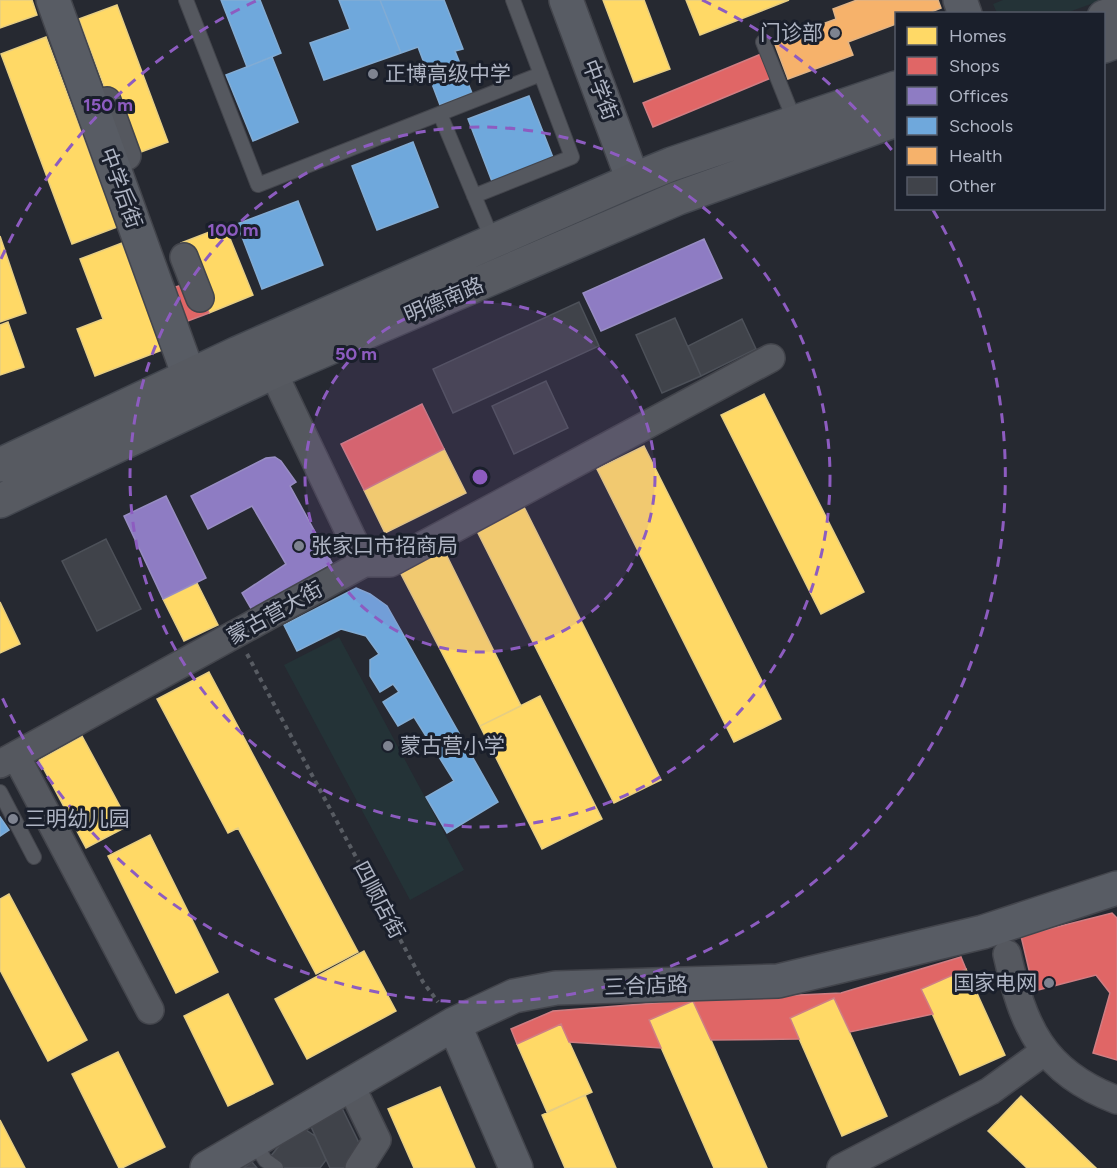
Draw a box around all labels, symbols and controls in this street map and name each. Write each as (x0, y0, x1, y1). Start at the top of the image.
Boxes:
legend (895, 12, 1105, 210)
place label: 门诊部 (760, 20, 823, 45)
text: Homes (949, 25, 1007, 47)
marker: 门诊部 (828, 26, 842, 40)
text: Shops (949, 55, 1000, 77)
street label: 中学街 (578, 56, 623, 124)
place label: 正博高级中学 (385, 61, 511, 86)
marker: 正博高级中学 (366, 67, 380, 81)
text: Offices (949, 85, 1008, 107)
text: 150 m (83, 94, 133, 116)
text: Schools (949, 115, 1013, 137)
street label: 中学后街 (95, 144, 148, 232)
text: Health (949, 145, 1002, 167)
text: Other (949, 175, 996, 197)
text: 100 m (208, 219, 258, 241)
street label: 明德南路 (400, 272, 487, 327)
text: 50 m (335, 343, 377, 365)
centre of rings (470, 467, 490, 487)
place label: 张家口市招商局 (311, 533, 458, 558)
marker: 张家口市招商局 (292, 539, 306, 553)
street label: 蒙古营大街 (223, 576, 327, 649)
place label: 蒙古营小学 (400, 733, 505, 758)
marker: 蒙古营小学 (381, 739, 395, 753)
place label: 三明幼儿园 (25, 806, 130, 831)
marker: 三明幼儿园 (6, 812, 20, 826)
street label: 四顺店街 (349, 857, 410, 943)
place label: 国家电网 (953, 970, 1037, 995)
street label: 三合店路 (604, 972, 688, 999)
marker: 国家电网 (1042, 976, 1056, 990)

